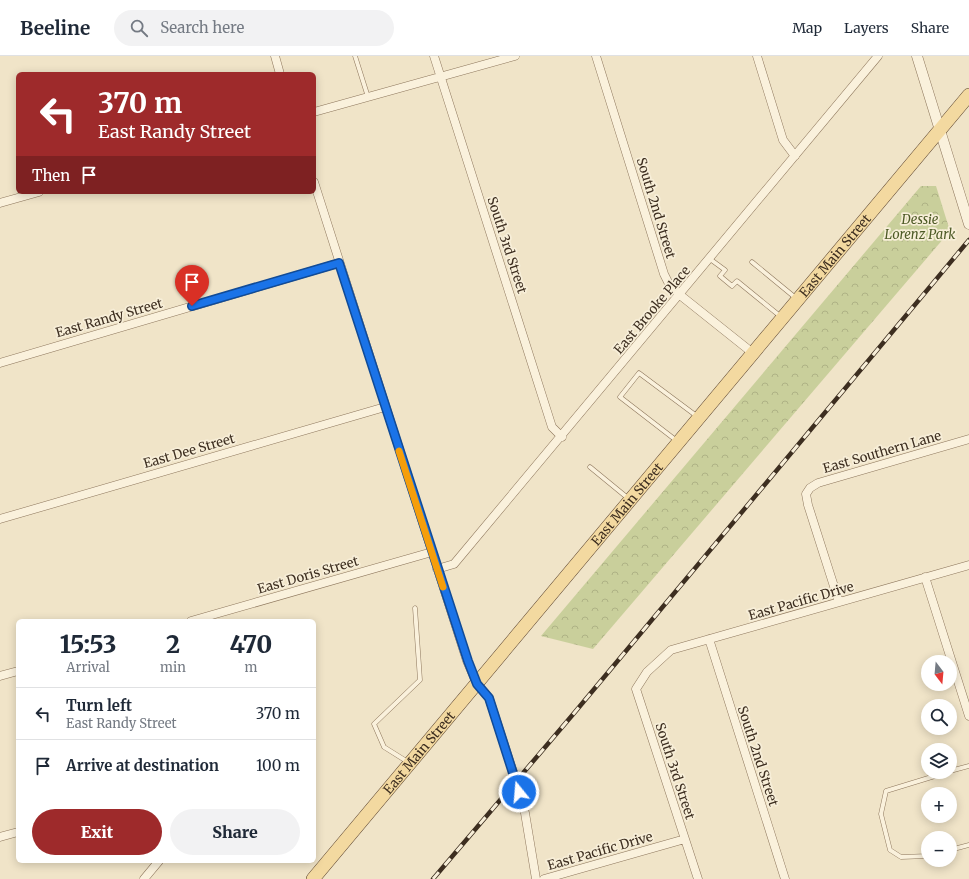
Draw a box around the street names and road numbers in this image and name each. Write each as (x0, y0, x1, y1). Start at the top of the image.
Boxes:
street label: South 2nd Street (633, 156, 679, 260)
street label: South 3rd Street (483, 194, 531, 296)
street label: East Main Street (795, 210, 874, 301)
street label: East Brooke Place (610, 262, 694, 358)
street label: East Randy Street (54, 295, 164, 341)
street label: East Southern Lane (821, 427, 943, 477)
street label: East Dee Street (141, 430, 237, 472)
street label: East Main Street (587, 459, 666, 549)
street label: East Doris Street (255, 552, 361, 598)
street label: East Pacific Drive (746, 578, 856, 624)
street label: South 2nd Street (734, 704, 782, 808)
street label: East Main Street (379, 707, 459, 798)
street label: South 3rd Street (651, 720, 699, 822)
street label: East Pacific Drive (545, 828, 655, 874)

